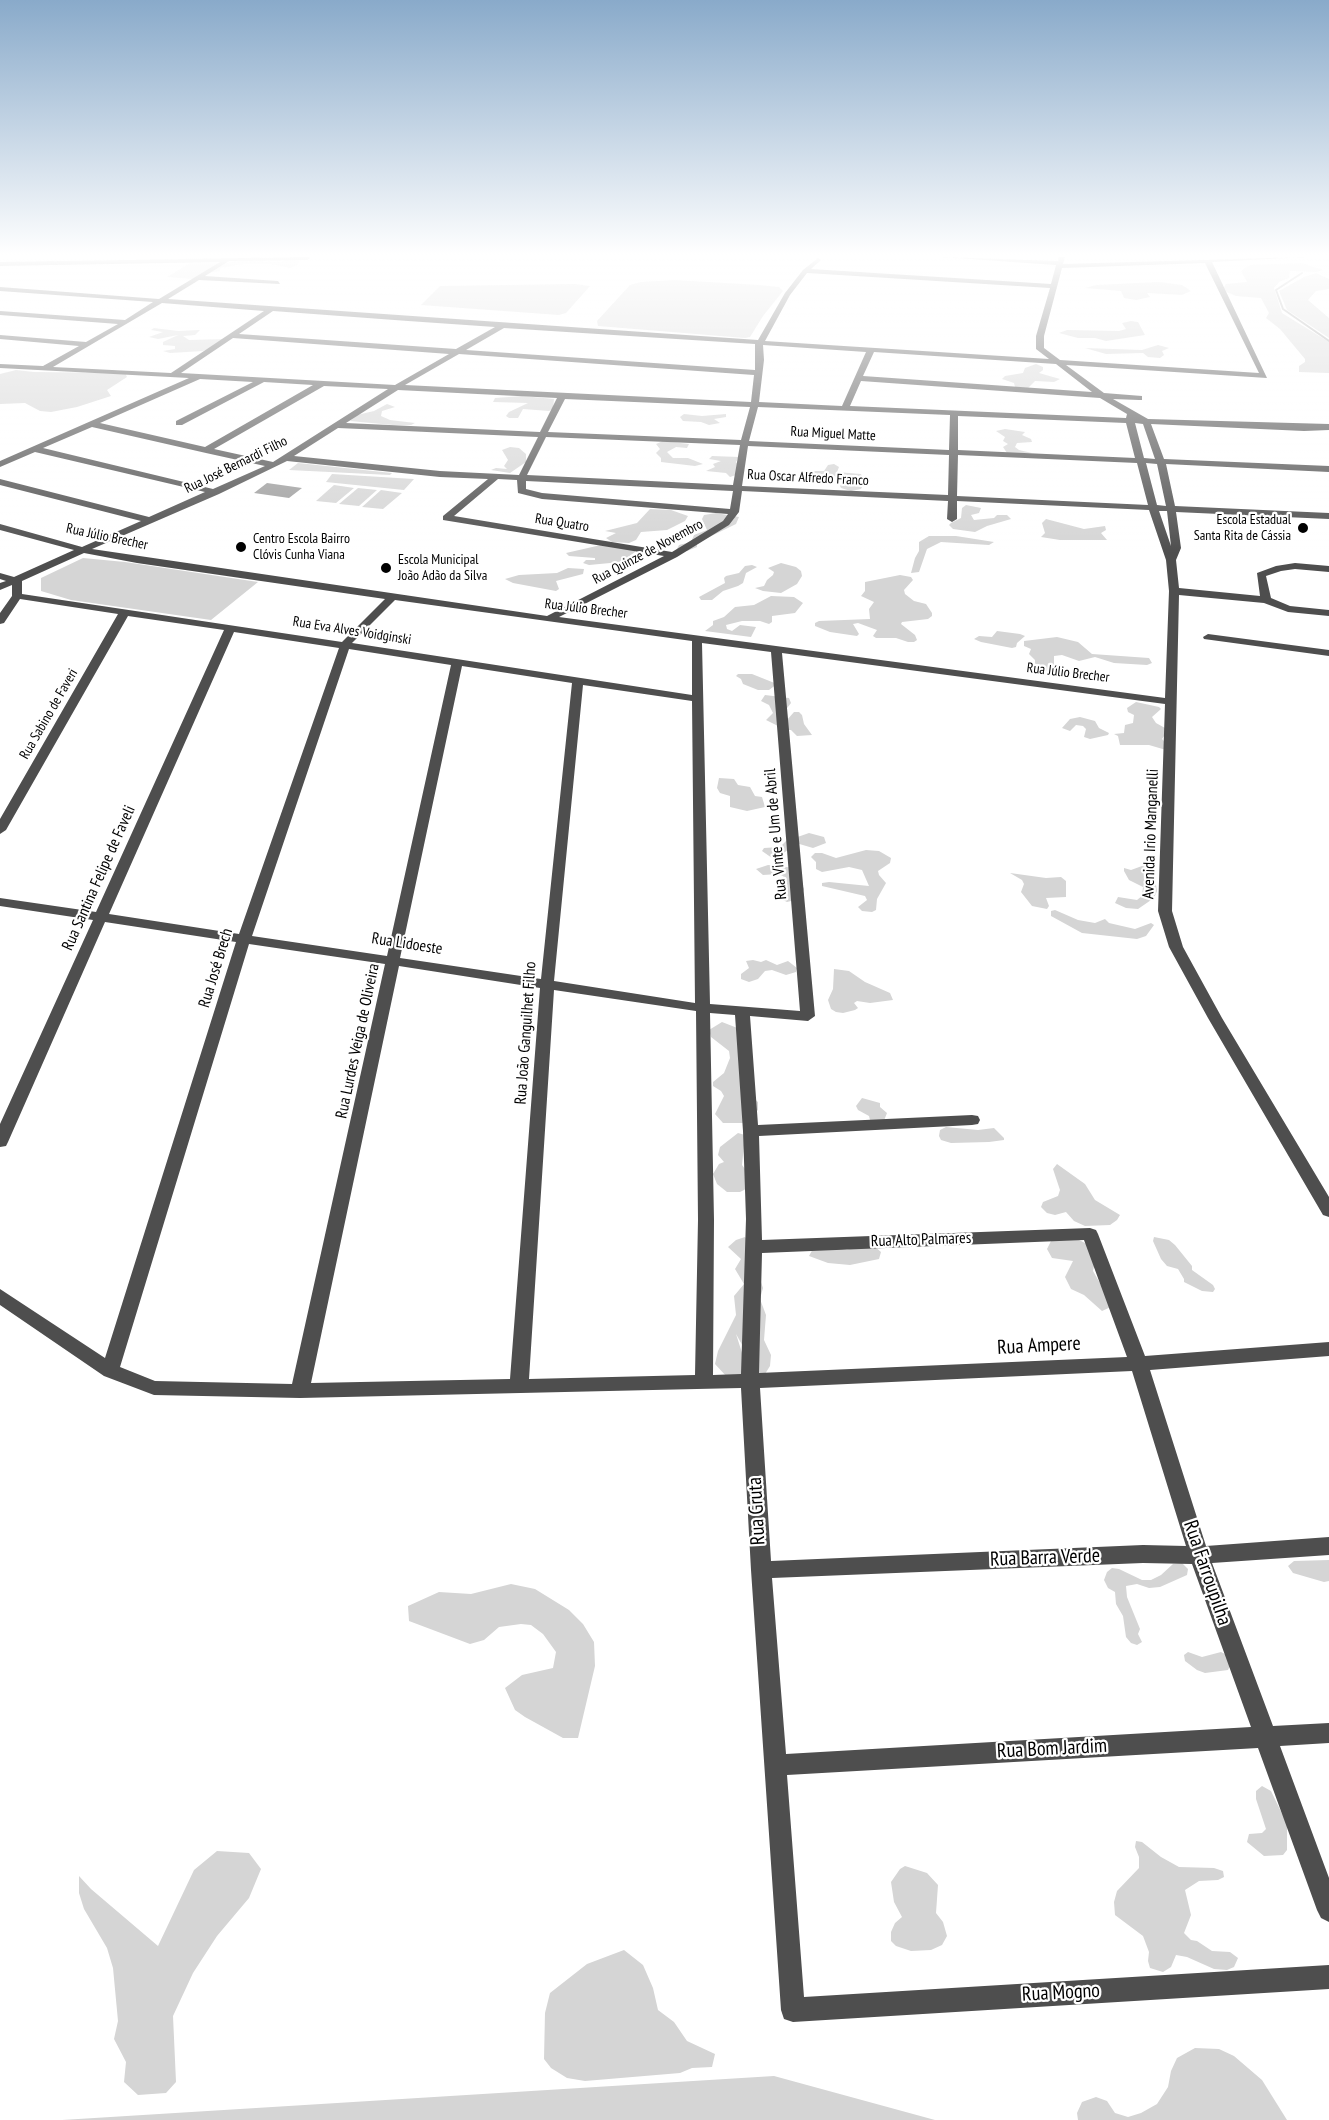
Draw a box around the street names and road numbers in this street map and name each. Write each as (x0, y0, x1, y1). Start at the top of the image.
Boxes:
street label: Rua Miguel Matte (790, 423, 876, 445)
street label: Rua José Bernardi Filho (182, 433, 290, 497)
street label: Rua Oscar Alfredo Franco (747, 466, 869, 490)
street label: Rua Quatro (534, 510, 590, 536)
street label: Rua Quinze de Novembro (590, 516, 706, 588)
street label: Rua Júlio Brecher (65, 520, 149, 554)
street label: Rua Júlio Brecher (544, 596, 628, 622)
street label: Rua Eva Alves Voidginski (292, 613, 412, 649)
street label: Rua Júlio Brecher (1026, 660, 1110, 686)
street label: Rua Sabino de Faveri (16, 666, 82, 762)
street label: Rua Vinte e Um de Abril (761, 768, 791, 900)
street label: Avenida Irio Manganelli (1139, 768, 1163, 900)
street label: Rua Santina Felipe de Faveli (58, 803, 140, 953)
street label: Rua José Brech (195, 926, 237, 1010)
street label: Rua Lidoeste (370, 929, 444, 959)
street label: Rua João Ganguilhet Filho (511, 961, 541, 1105)
street label: Rua Lurdes Veiga de Oliveira (332, 962, 384, 1120)
street label: Rua Alto Palmares (870, 1229, 972, 1251)
street label: Rua Ampere (997, 1332, 1081, 1360)
street label: Rua Gruta (743, 1476, 771, 1546)
street label: Rua Farroupilha (1178, 1517, 1236, 1629)
street label: Rua Barra Verde (990, 1544, 1100, 1572)
street label: Rua Bom Jardim (996, 1734, 1108, 1764)
street label: Rua Mogno (1021, 1979, 1101, 2007)

